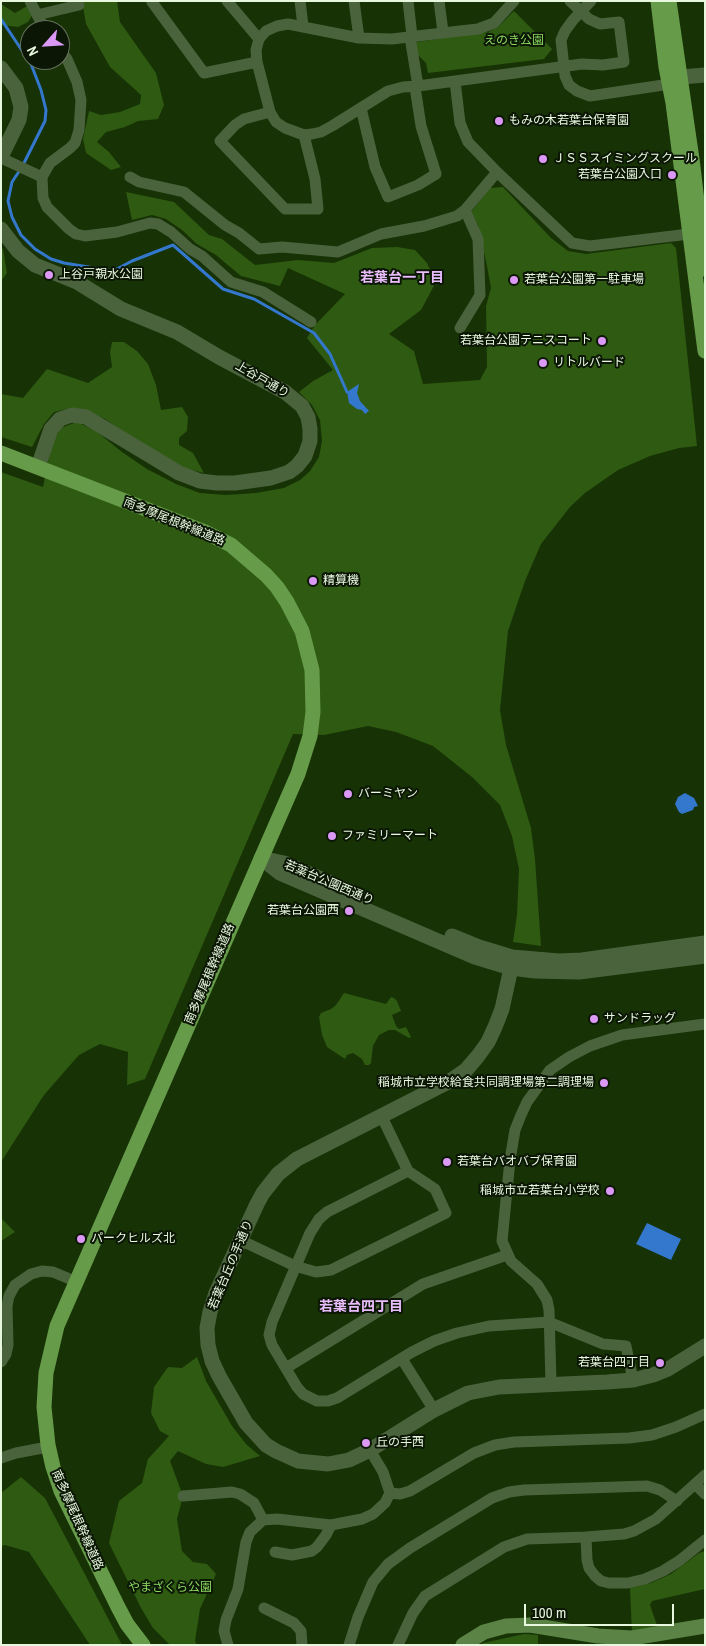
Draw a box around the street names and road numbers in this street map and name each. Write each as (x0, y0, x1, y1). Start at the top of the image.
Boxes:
street label: 上谷戸通り (232, 359, 292, 401)
street label: 南多摩尾根幹線道路 (121, 495, 227, 549)
street label: 若葉台公園西通り (282, 858, 376, 908)
street label: 南多摩尾根幹線道路 (182, 921, 238, 1027)
street label: 若葉台丘の手通り (206, 1218, 256, 1312)
street label: 南多摩尾根幹線道路 (48, 1468, 106, 1572)

